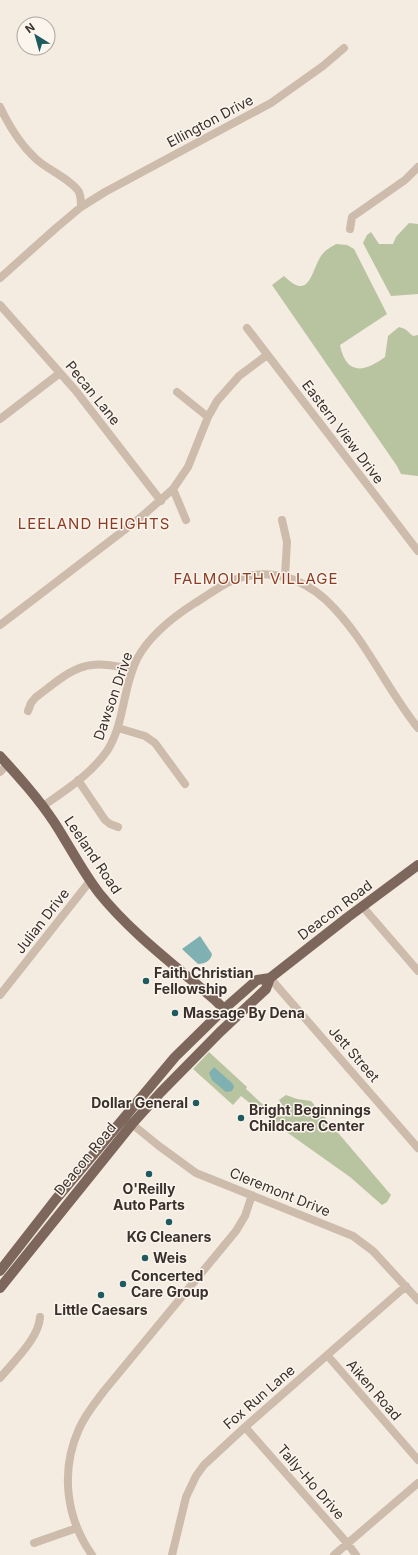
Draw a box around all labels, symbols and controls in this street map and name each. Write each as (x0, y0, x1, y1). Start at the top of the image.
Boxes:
north arrow (16, 16, 56, 56)
text: N (22, 20, 38, 36)
street label: Ellington Drive (164, 91, 256, 150)
street label: Pecan Lane (62, 357, 124, 428)
street label: Eastern View Drive (299, 377, 388, 487)
district label: LEELAND HEIGHTS (18, 514, 170, 533)
district label: FALMOUTH VILLAGE (174, 569, 338, 588)
street label: Dawson Drive (89, 650, 136, 742)
street label: Leeland Road (61, 813, 126, 897)
street label: Deacon Road (294, 876, 375, 943)
street label: Julian Drive (11, 885, 72, 957)
place label: Faith Christian Fellowship (154, 964, 253, 997)
marker: Faith Christian Fellowship (141, 976, 151, 986)
place label: Massage By Dena (183, 1004, 305, 1021)
marker: Massage By Dena (170, 1008, 180, 1018)
street label: Jett Street (326, 1022, 384, 1085)
place label: Dollar General (91, 1094, 188, 1111)
marker: Dollar General (191, 1098, 201, 1108)
place label: Bright Beginnings Childcare Center (249, 1101, 371, 1134)
marker: Bright Beginnings Childcare Center (236, 1113, 246, 1123)
street label: Deacon Road (50, 1119, 119, 1198)
street label: Cleremont Drive (227, 1164, 333, 1219)
marker: O'Reilly Auto Parts (144, 1169, 154, 1179)
place label: O'Reilly Auto Parts (113, 1180, 185, 1213)
marker: KG Cleaners (164, 1217, 174, 1227)
place label: KG Cleaners (127, 1228, 211, 1245)
place label: Weis (153, 1249, 187, 1266)
marker: Weis (140, 1253, 150, 1263)
place label: Concerted Care Group (131, 1267, 209, 1300)
marker: Concerted Care Group (118, 1279, 128, 1289)
marker: Little Caesars (96, 1290, 106, 1300)
place label: Little Caesars (54, 1301, 148, 1318)
street label: Aiken Road (343, 1356, 405, 1423)
street label: Fox Run Lane (219, 1361, 298, 1432)
street label: Tally-Ho Drive (274, 1441, 349, 1523)

